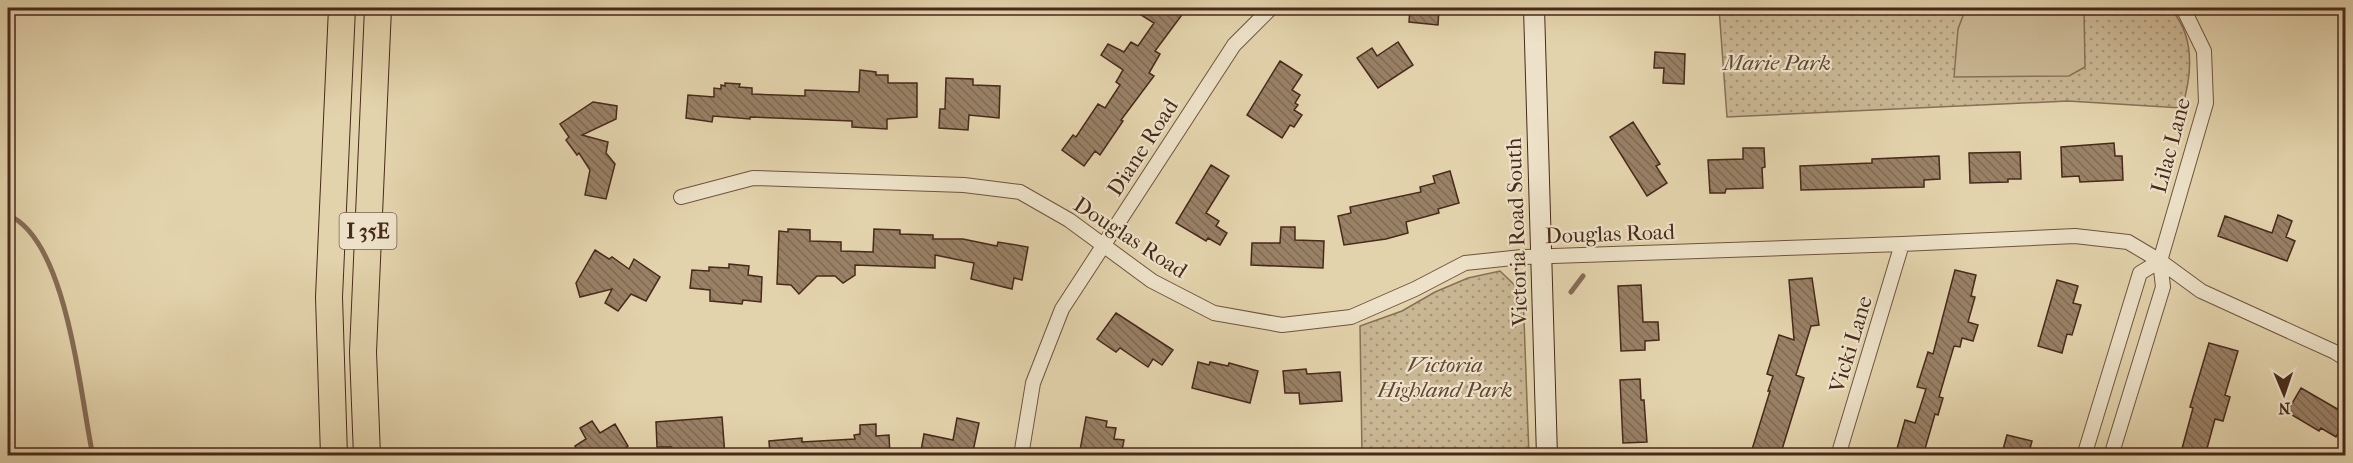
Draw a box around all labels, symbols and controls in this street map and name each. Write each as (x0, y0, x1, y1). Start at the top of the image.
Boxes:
park label: Marie Park (1721, 50, 1831, 76)
street label: Diane Road (1102, 93, 1184, 201)
street label: Lilac Lane (2146, 95, 2196, 196)
street label: Victoria Road South (1501, 137, 1533, 328)
street label: Douglas Road (1069, 192, 1193, 285)
road number: I 35E (340, 213, 397, 249)
street label: Douglas Road (1545, 219, 1676, 249)
street label: Vicki Lane (1824, 293, 1878, 397)
park label: Victoria Highland Park (1376, 352, 1513, 403)
north arrow (2254, 364, 2314, 424)
text: N (2277, 399, 2291, 418)

